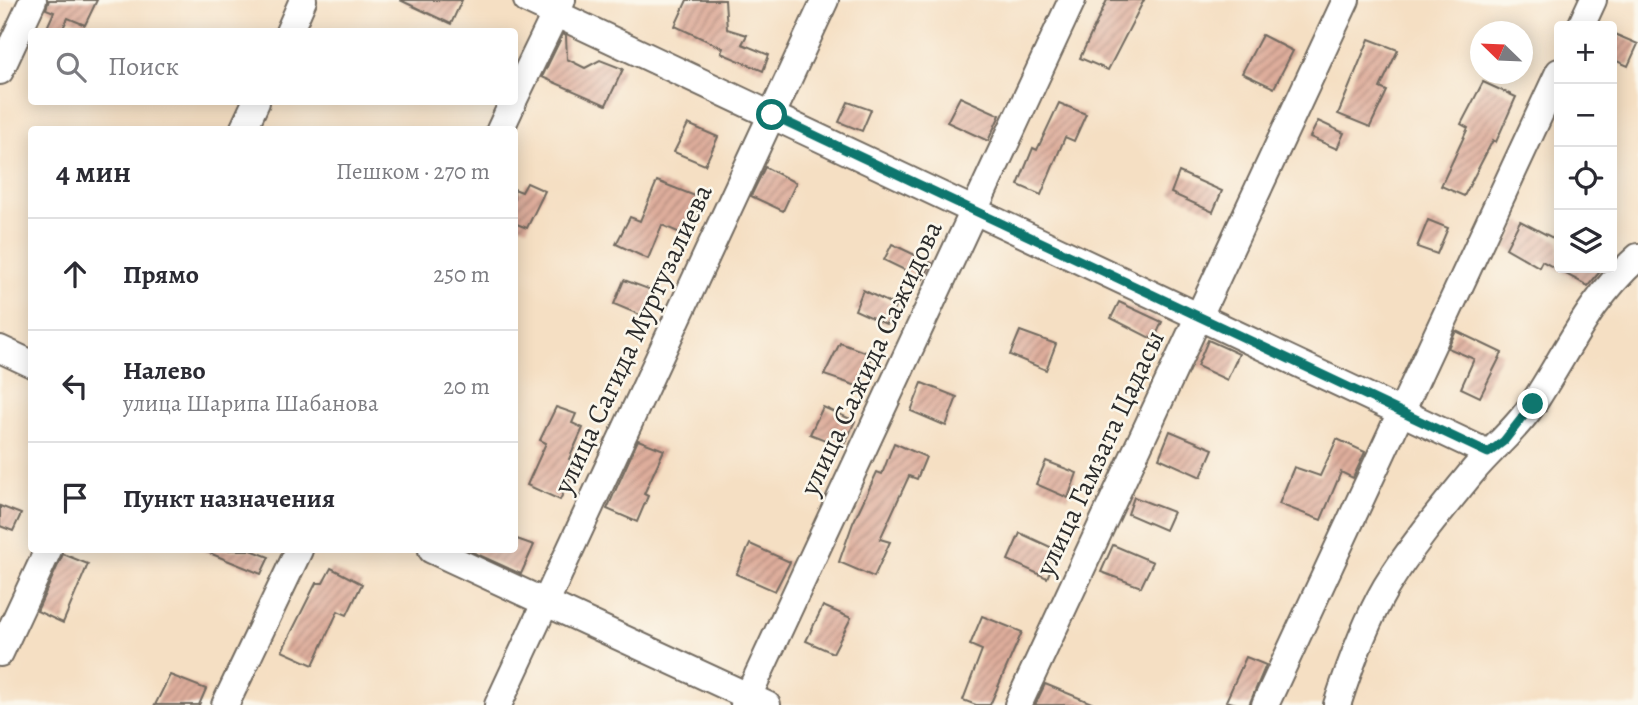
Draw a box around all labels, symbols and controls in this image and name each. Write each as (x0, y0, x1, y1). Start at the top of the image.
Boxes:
north arrow (1470, 21, 1533, 84)
map controls (1554, 21, 1617, 273)
button: + (1554, 21, 1617, 84)
search box (28, 28, 518, 105)
icon: search (52, 48, 90, 86)
text: Поиск (108, 49, 179, 84)
button: − (1554, 84, 1617, 147)
route start (756, 99, 787, 130)
button: locate (1554, 147, 1617, 210)
text: 4 мин (56, 152, 131, 192)
text: Пешком · 270 m (336, 156, 490, 187)
street label: улица Сагида Муртузалиева (544, 178, 722, 501)
button: layers (1554, 210, 1617, 273)
street label: улица Сажида Сажидова (790, 214, 951, 502)
icon: ahead (56, 255, 94, 293)
text: Прямо (123, 257, 199, 292)
text: 250 m (433, 259, 490, 290)
street label: улица Гамзата Цадасы (1026, 324, 1174, 583)
text: Налево (123, 353, 206, 388)
icon: left (56, 367, 94, 405)
text: 20 m (443, 371, 490, 402)
text: улица Шарипа Шабанова (123, 388, 379, 419)
route end (1517, 388, 1548, 419)
icon: arrive (56, 479, 94, 517)
text: Пункт назначения (123, 481, 335, 516)

